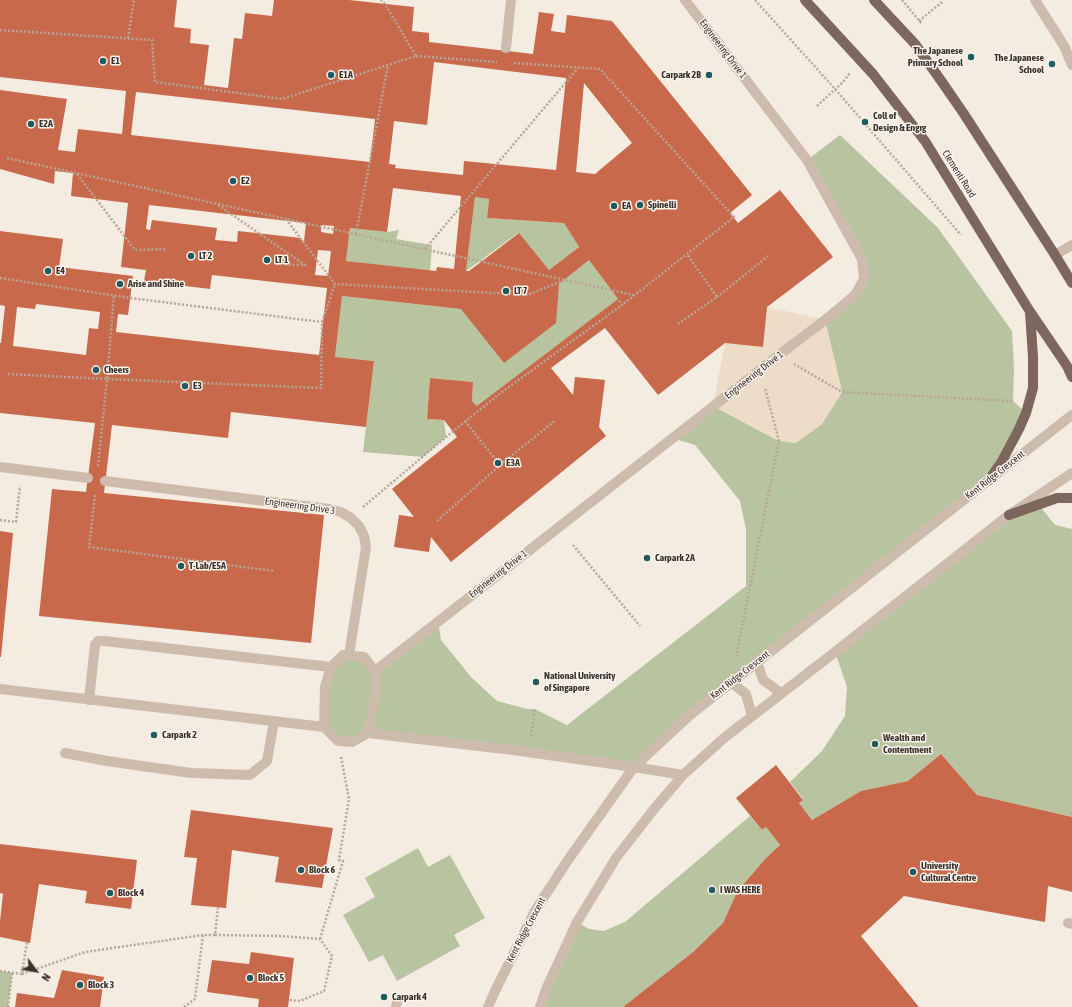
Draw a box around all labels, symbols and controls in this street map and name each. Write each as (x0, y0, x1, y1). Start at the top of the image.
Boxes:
street label: Engineering Drive 1 (697, 17, 749, 81)
place label: The Japanese Primary School (908, 45, 963, 68)
marker: The Japanese Primary School (966, 52, 976, 62)
place label: The Japanese School (994, 52, 1044, 76)
place label: E1 (111, 55, 120, 67)
marker: E1 (98, 56, 108, 66)
marker: The Japanese School (1047, 59, 1057, 69)
place label: E1A (339, 69, 353, 81)
place label: Carpark 2B (661, 69, 701, 81)
marker: E1A (326, 70, 336, 80)
marker: Carpark 2B (704, 70, 714, 80)
place label: Coll of Design & Engrg (873, 110, 926, 134)
marker: Coll of Design & Engrg (860, 117, 870, 127)
place label: E2A (39, 118, 53, 130)
marker: E2A (26, 119, 36, 129)
street label: Clementi Road (940, 148, 978, 200)
place label: E2 (241, 175, 250, 187)
marker: E2 (228, 176, 238, 186)
place label: Spinelli (648, 199, 676, 211)
place label: EA (622, 200, 631, 212)
marker: Spinelli (635, 200, 645, 210)
marker: EA (609, 201, 619, 211)
place label: LT 2 (199, 250, 212, 262)
marker: LT 2 (186, 251, 196, 261)
place label: LT 1 (275, 254, 288, 266)
marker: LT 1 (262, 255, 272, 265)
place label: E4 (56, 265, 65, 277)
marker: E4 (43, 266, 53, 276)
place label: Arise and Shine (128, 278, 184, 290)
marker: Arise and Shine (115, 279, 125, 289)
place label: LT 7 (514, 285, 527, 297)
marker: LT 7 (501, 286, 511, 296)
street label: Engineering Drive 1 (722, 348, 786, 402)
place label: Cheers (104, 364, 129, 376)
marker: Cheers (91, 365, 101, 375)
place label: E3 (193, 380, 202, 392)
marker: E3 (180, 381, 190, 391)
street label: Kent Ridge Crescent (963, 448, 1027, 502)
place label: E3A (506, 457, 520, 469)
marker: E3A (493, 458, 503, 468)
street label: Engineering Drive 3 (264, 495, 336, 517)
street label: Engineering Drive 1 (466, 547, 530, 601)
place label: Carpark 2A (655, 552, 695, 564)
marker: Carpark 2A (642, 553, 652, 563)
place label: T-Lab/E5A (189, 560, 226, 572)
marker: T-Lab/E5A (176, 561, 186, 571)
street label: Kent Ridge Crescent (708, 648, 772, 702)
place label: National University of Singapore (544, 670, 615, 694)
marker: National University of Singapore (531, 677, 541, 687)
place label: Carpark 2 (162, 729, 197, 741)
marker: Carpark 2 (149, 730, 159, 740)
place label: Wealth and Contentment (883, 732, 932, 756)
marker: Wealth and Contentment (870, 739, 880, 749)
place label: University Cultural Centre (921, 860, 976, 884)
place label: Block 6 (309, 864, 335, 876)
marker: Block 6 (296, 865, 306, 875)
marker: University Cultural Centre (908, 867, 918, 877)
place label: I WAS HERE (720, 884, 761, 896)
marker: I WAS HERE (707, 885, 717, 895)
place label: Block 4 (118, 887, 144, 899)
marker: Block 4 (105, 888, 115, 898)
street label: Kent Ridge Crescent (504, 895, 548, 965)
north arrow (16, 951, 56, 991)
text: N (39, 971, 53, 983)
place label: Block 5 (258, 972, 284, 984)
marker: Block 5 (245, 973, 255, 983)
place label: Block 3 (88, 979, 114, 991)
marker: Block 3 (75, 980, 85, 990)
place label: Carpark 4 (392, 991, 427, 1003)
marker: Carpark 4 (379, 992, 389, 1002)

